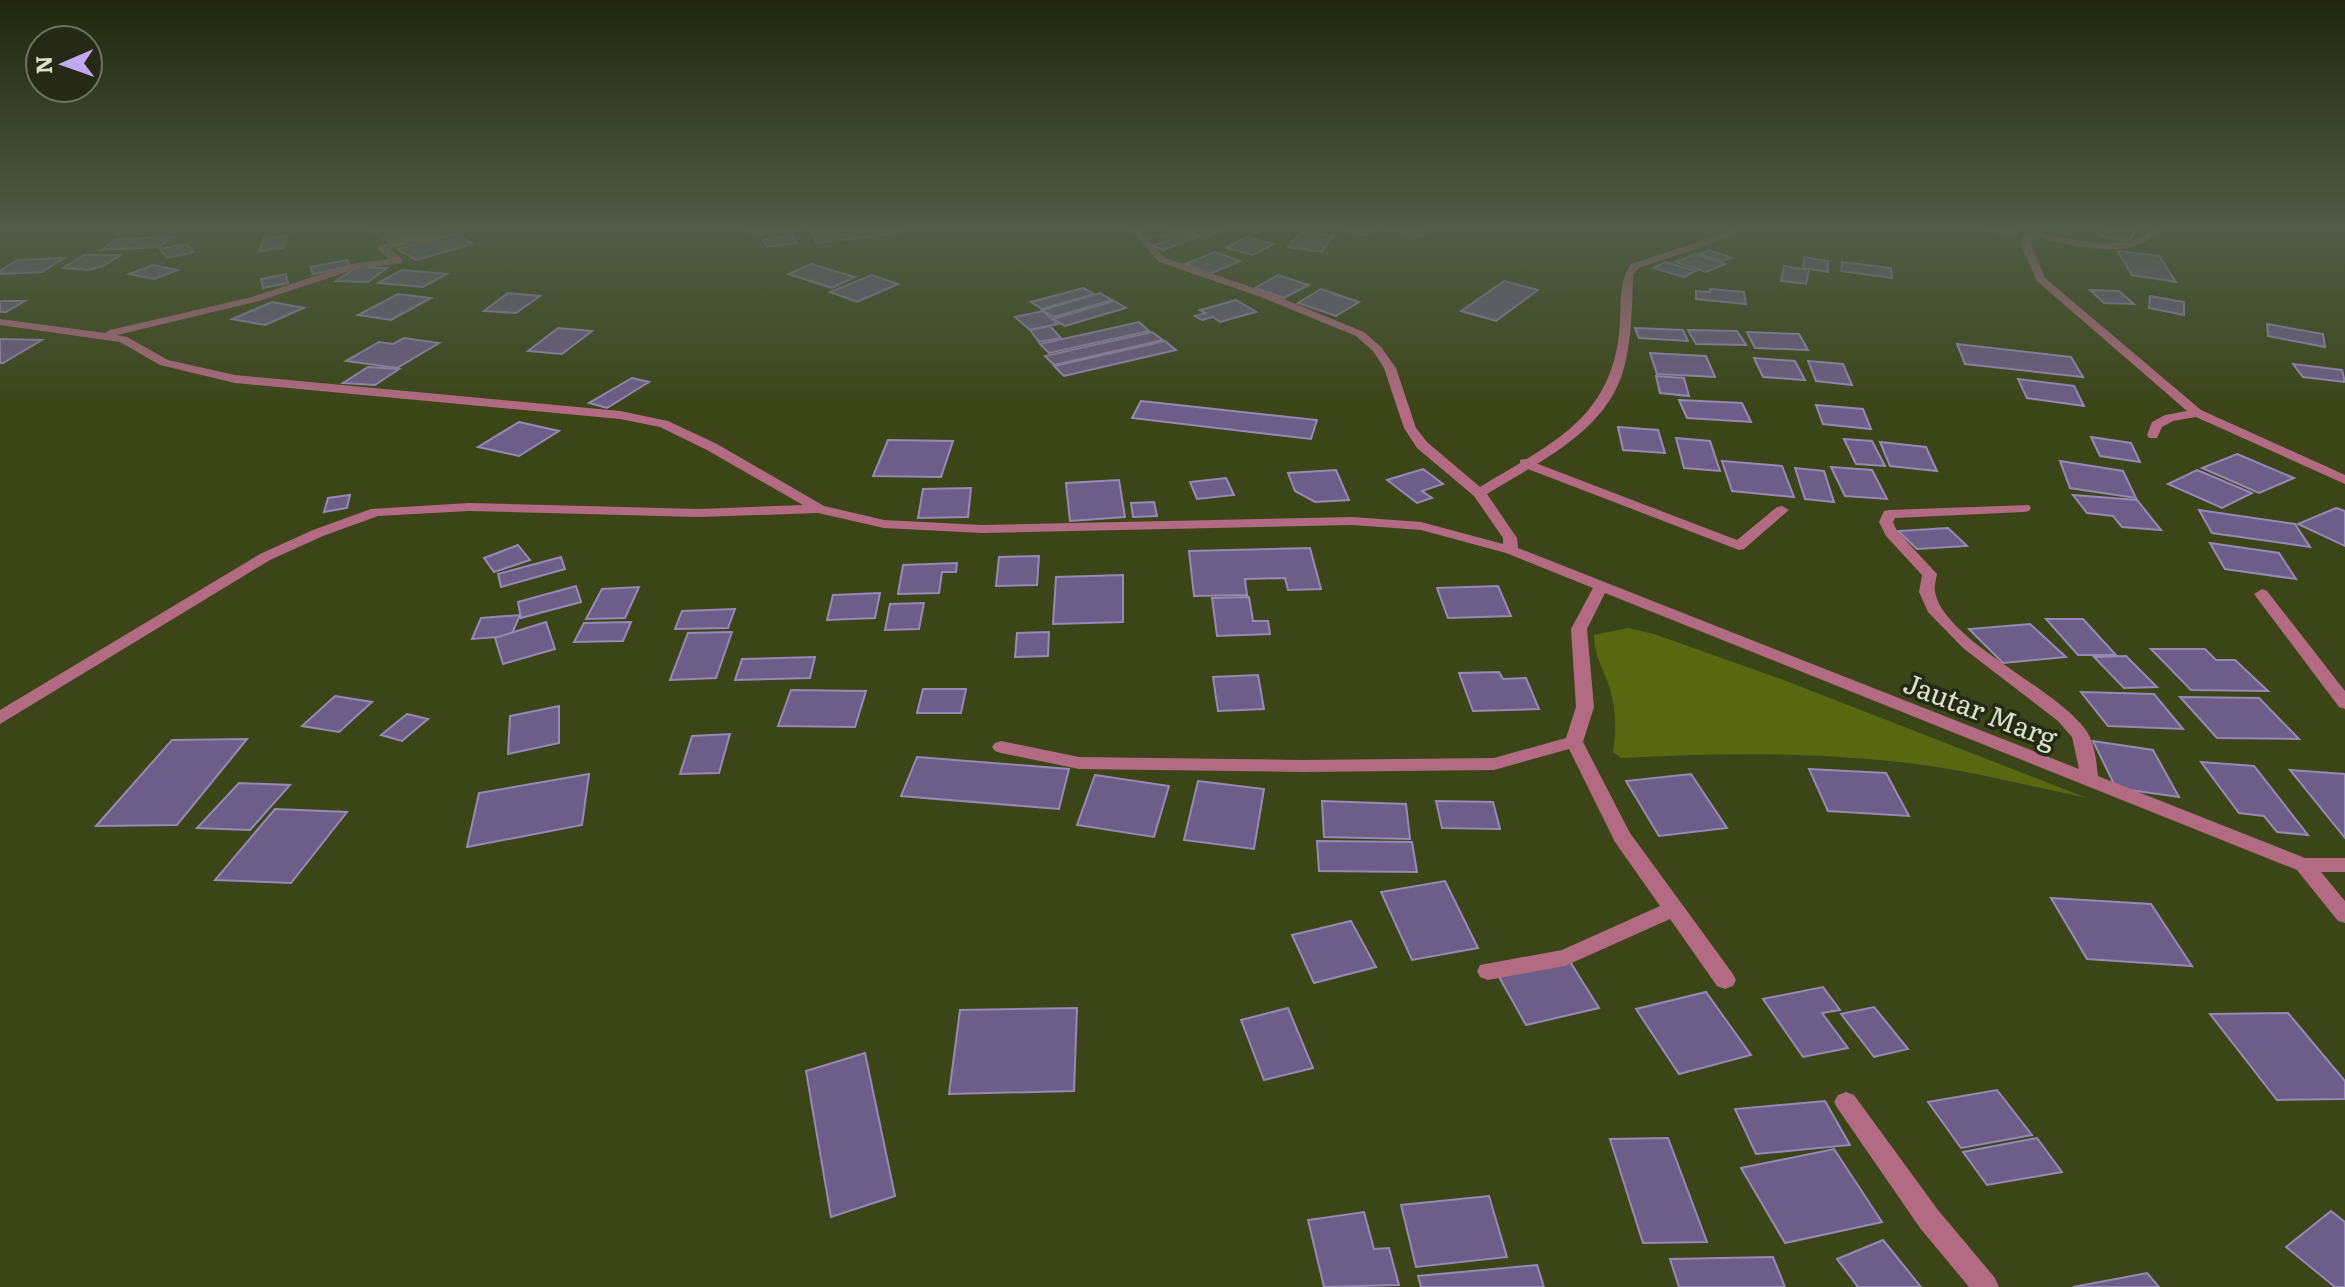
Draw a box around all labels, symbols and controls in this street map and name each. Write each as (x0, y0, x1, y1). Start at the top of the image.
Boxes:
north arrow (24, 24, 104, 104)
text: N (26, 55, 59, 75)
street label: Jautar Marg (1898, 660, 2064, 758)

